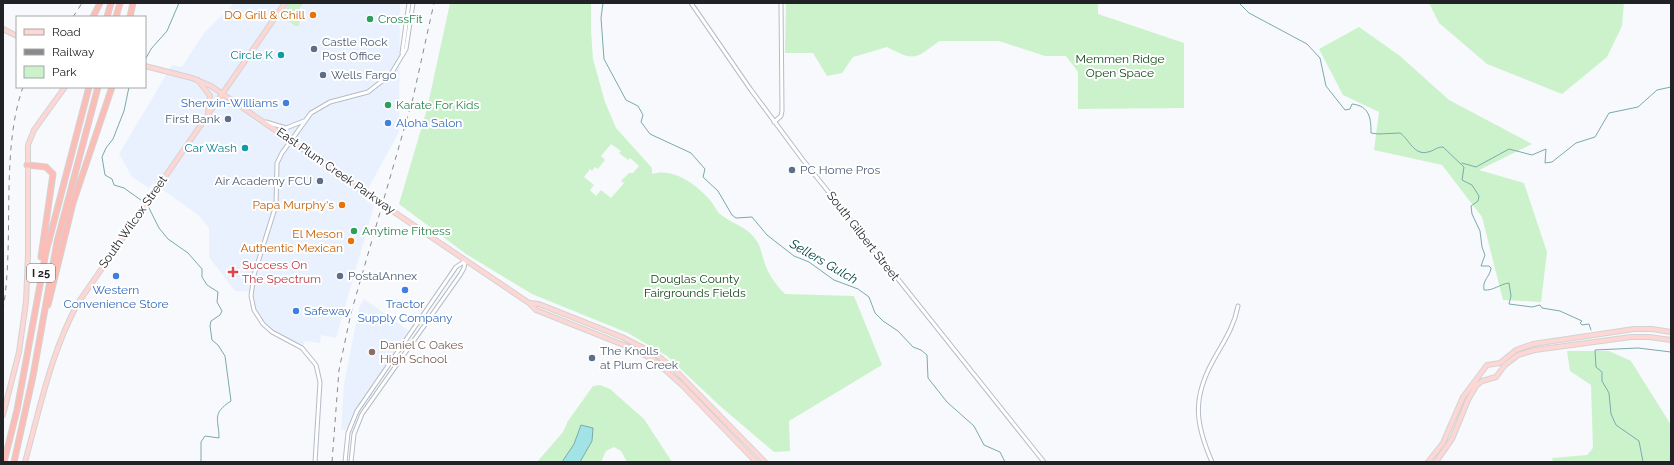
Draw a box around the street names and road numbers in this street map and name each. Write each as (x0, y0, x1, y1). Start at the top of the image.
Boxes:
street label: East Plum Creek Parkway (274, 125, 398, 218)
street label: South Wilcox Street (96, 173, 170, 271)
street label: South Gilbert Street (824, 189, 902, 283)
road number: I 25 (27, 264, 55, 282)

